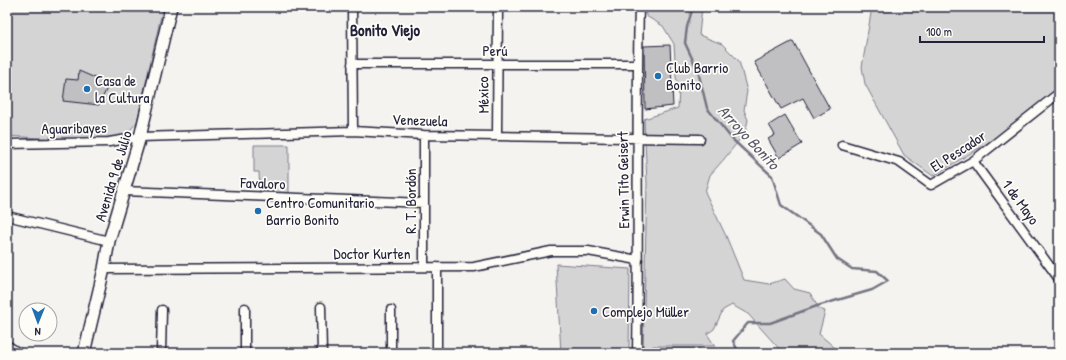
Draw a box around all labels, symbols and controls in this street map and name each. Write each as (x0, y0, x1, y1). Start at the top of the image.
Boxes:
scale bar (920, 18, 1044, 44)
district label: Bonito Viejo (350, 19, 421, 41)
text: 100 m (926, 23, 952, 40)
street label: Perú (483, 40, 507, 61)
place label: Club Barrio Bonito (666, 57, 728, 95)
place label: Casa de la Cultura (95, 70, 149, 108)
marker: Club Barrio Bonito (653, 71, 663, 81)
street label: México (472, 76, 494, 114)
marker: Casa de la Cultura (82, 84, 92, 94)
water label: Arroyo Bonito (713, 100, 786, 175)
street label: Venezuela (392, 109, 448, 131)
street label: Aguaribayes (41, 117, 107, 139)
street label: El Pescador (926, 125, 990, 177)
street label: Avenida 9 de Julio (89, 128, 137, 224)
street label: Erwin Tito Geisert (612, 130, 634, 229)
street label: R. T. Bordón (400, 168, 421, 234)
street label: Favaloro (239, 172, 286, 194)
street label: 1 de Mayo (997, 175, 1045, 229)
place label: Centro Comunitario Barrio Bonito (266, 192, 374, 230)
marker: Centro Comunitario Barrio Bonito (253, 206, 263, 216)
street label: Doctor Kurten (334, 243, 411, 264)
place label: Complejo Müller (602, 301, 689, 322)
north arrow (18, 302, 58, 342)
marker: Complejo Müller (589, 306, 599, 316)
text: N (35, 325, 41, 339)

